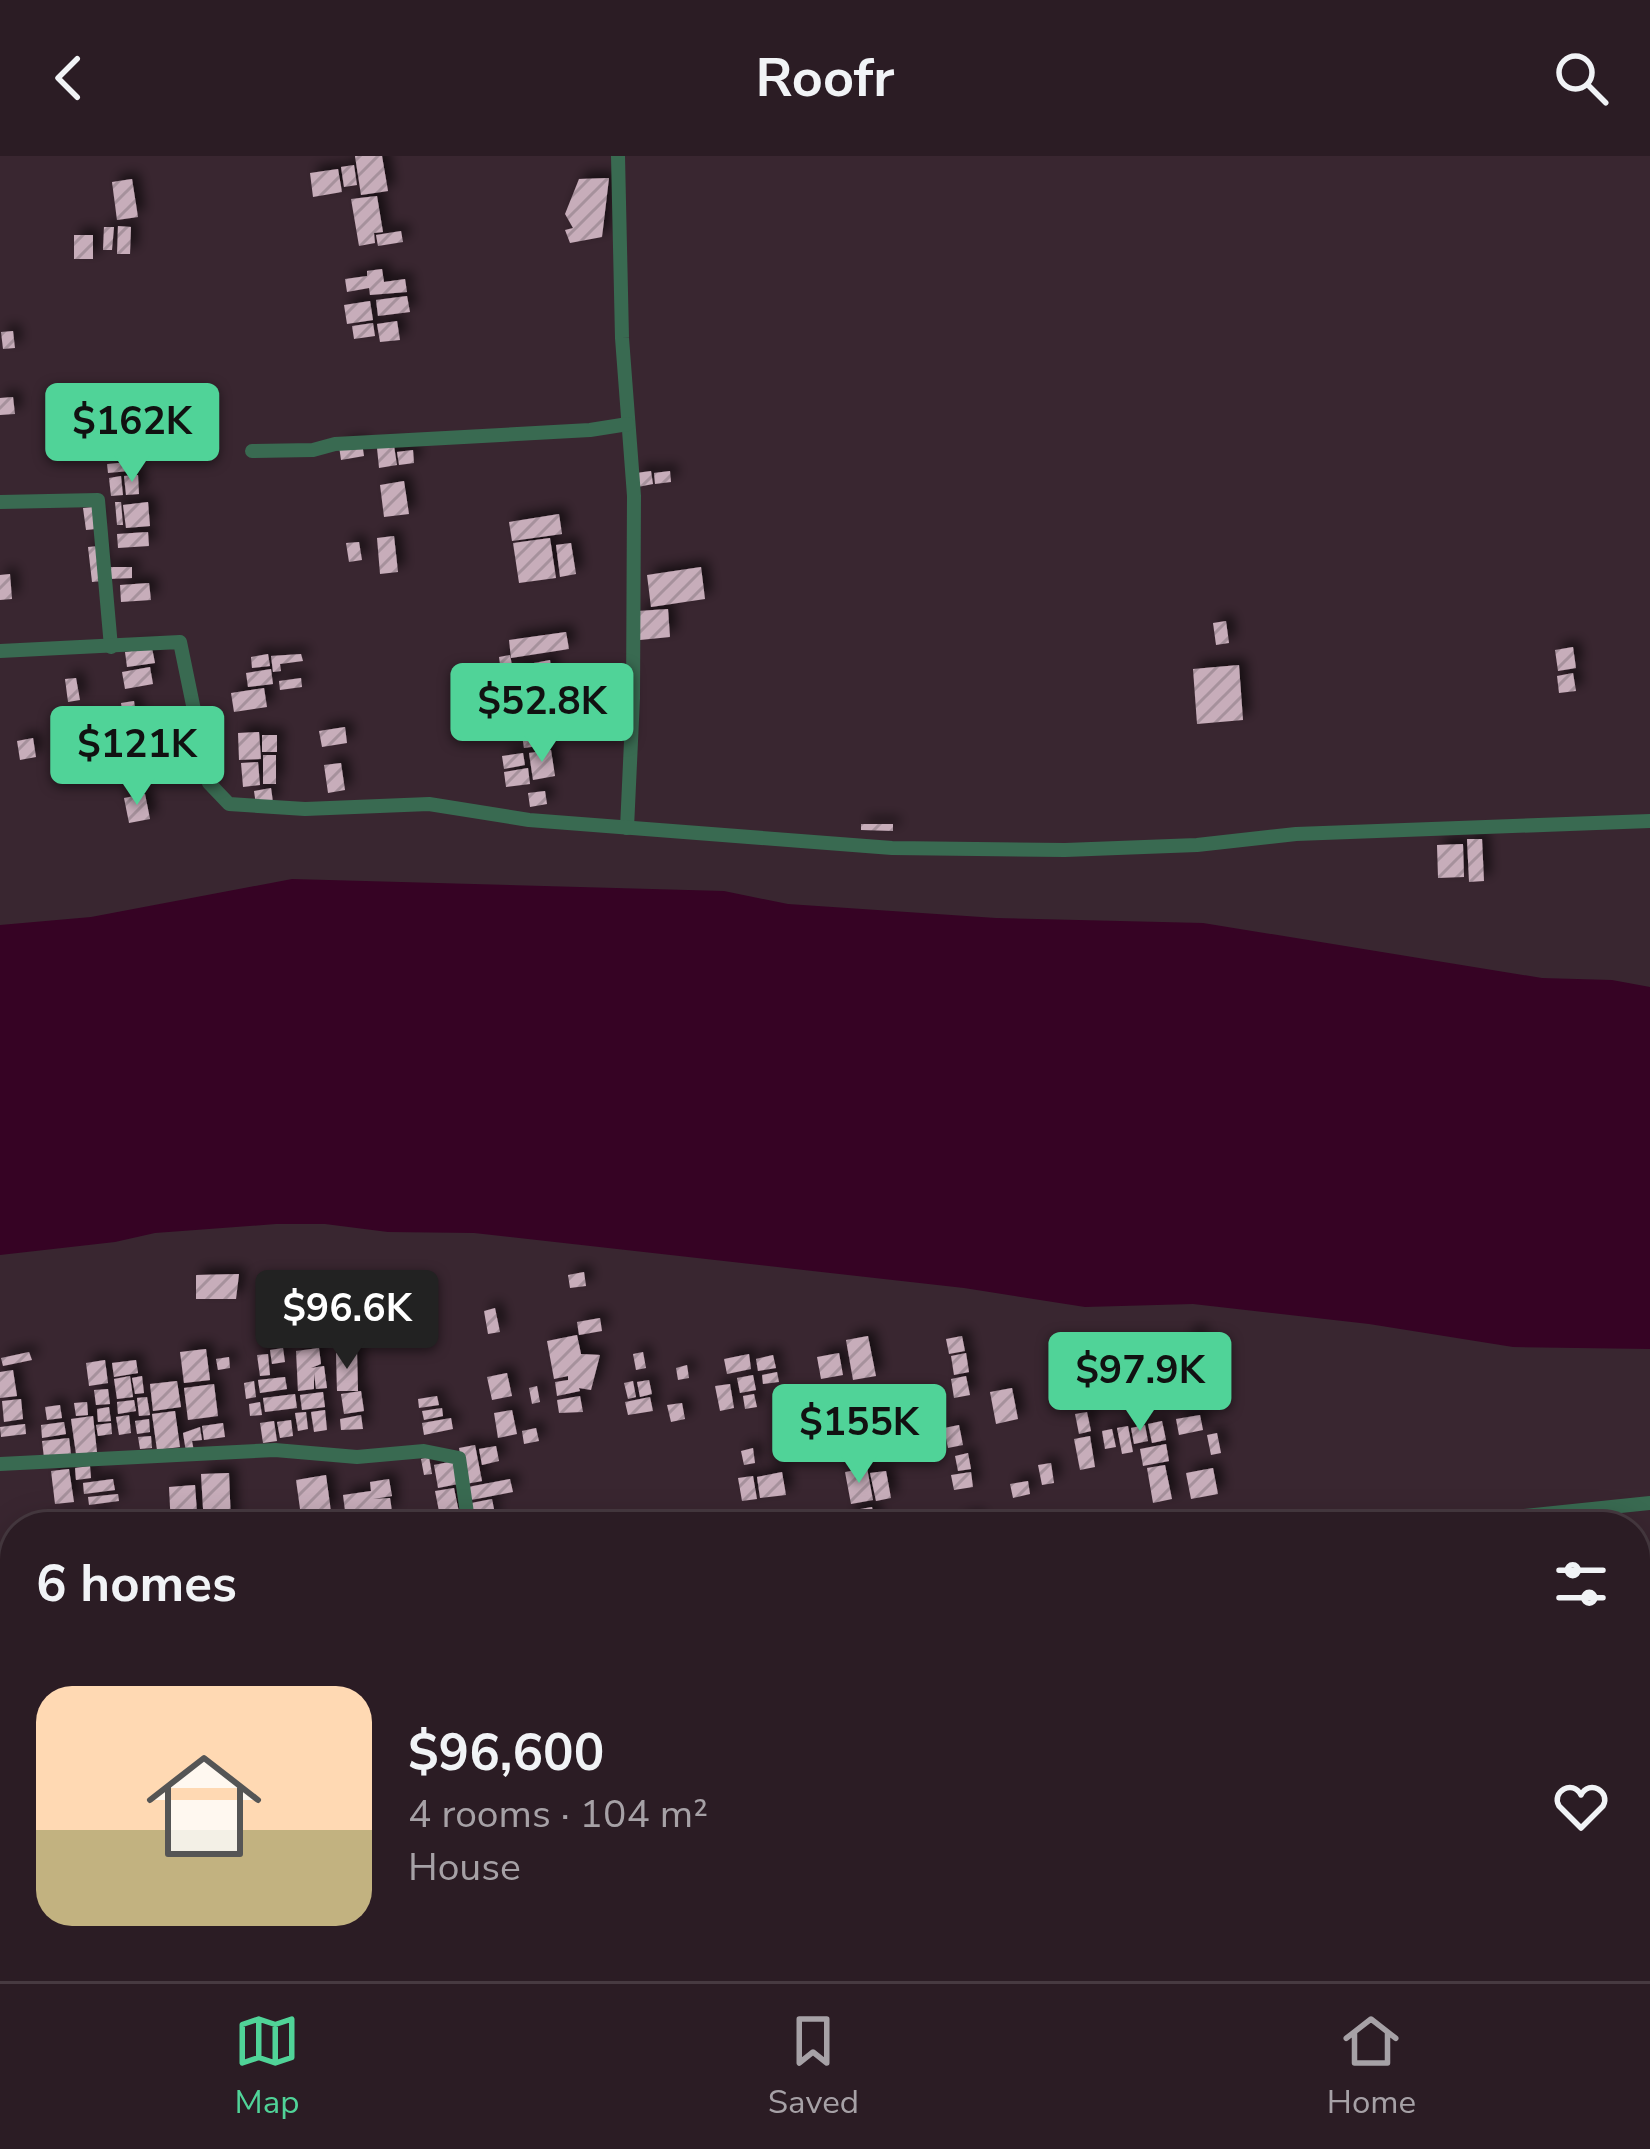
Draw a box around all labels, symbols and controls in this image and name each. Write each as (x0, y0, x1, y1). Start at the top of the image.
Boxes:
text: Roofr (755, 41, 895, 115)
icon: back (36, 45, 102, 111)
icon: search (1548, 45, 1614, 111)
pin: $162K (48, 383, 216, 485)
text: $162K (72, 395, 192, 448)
pin: $52.8K (444, 663, 640, 765)
text: $52.8K (477, 675, 607, 728)
pin: $121K (53, 706, 221, 808)
text: $121K (77, 718, 197, 771)
pin: $96.6K (249, 1270, 445, 1372)
text: $96.6K (282, 1282, 412, 1335)
pin: $97.9K (1042, 1332, 1238, 1434)
text: $97.9K (1075, 1344, 1205, 1397)
pin: $155K (775, 1384, 943, 1486)
text: $155K (799, 1396, 919, 1449)
text: 6 homes (36, 1549, 237, 1619)
icon: filters (1548, 1551, 1614, 1617)
text: $96,600 (408, 1718, 604, 1788)
icon: home (132, 1734, 276, 1878)
icon: heart (1548, 1773, 1614, 1839)
text: 4 rooms · 104 m² (408, 1788, 708, 1841)
text: House (408, 1841, 521, 1894)
tab: Map (234, 2008, 300, 2125)
tab: Saved (768, 2008, 859, 2125)
tab: Home (1327, 2008, 1416, 2125)

